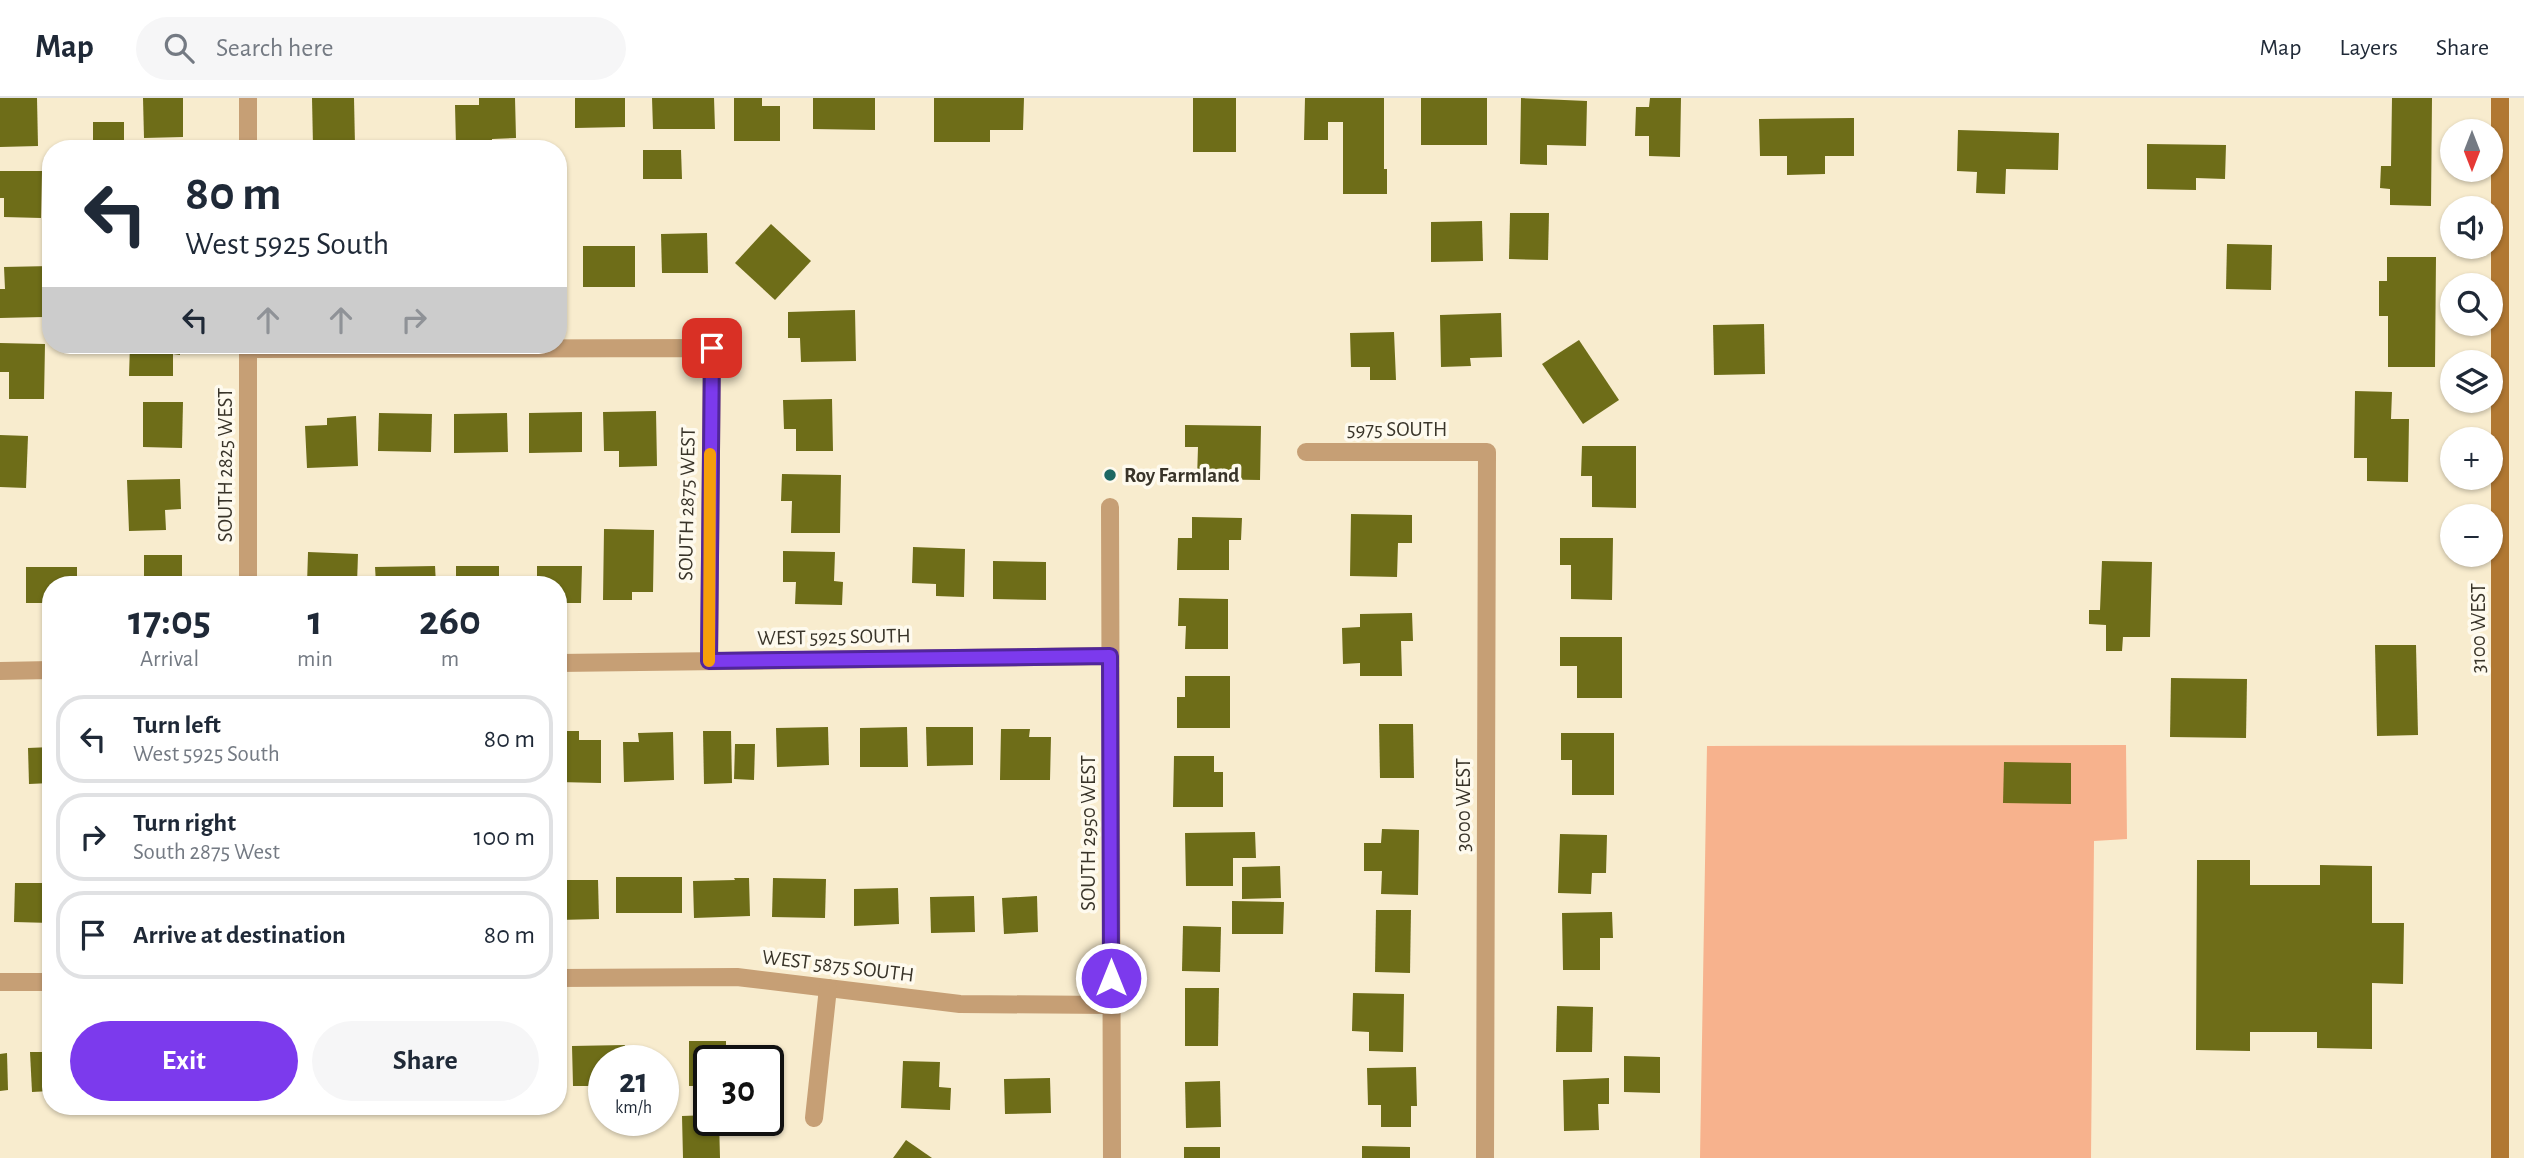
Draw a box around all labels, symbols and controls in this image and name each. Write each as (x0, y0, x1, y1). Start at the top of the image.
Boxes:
search box (136, 17, 626, 80)
icon: search (160, 29, 198, 67)
text: Map (35, 31, 94, 64)
text: Search here (216, 35, 334, 61)
text: Map (2259, 36, 2301, 60)
text: Layers (2339, 36, 2398, 60)
text: Share (2436, 36, 2489, 60)
north arrow (2440, 119, 2502, 182)
map controls (2440, 119, 2503, 567)
icon: left (70, 168, 161, 259)
text: 80 m (185, 170, 282, 219)
button: sound (2440, 196, 2503, 259)
text: West 5925 South (185, 228, 389, 260)
button: search (2440, 273, 2503, 336)
icon: left (176, 301, 214, 339)
icon: ahead (249, 301, 287, 339)
icon: ahead (322, 301, 360, 339)
icon: right (395, 301, 433, 339)
pin (682, 318, 742, 378)
icon: arrive (693, 329, 731, 367)
button: layers (2440, 350, 2503, 413)
street label: SOUTH 2825 WEST (215, 388, 236, 542)
street label: 5975 SOUTH (1347, 419, 1447, 440)
street label: SOUTH 2875 WEST (675, 427, 699, 581)
button: + (2440, 427, 2503, 490)
place label: Roy Farmland (1124, 465, 1239, 486)
marker: Roy Farmland (1102, 467, 1118, 483)
button: − (2440, 504, 2503, 567)
street label: 3100 WEST (2468, 583, 2489, 673)
text: 17:05 (128, 600, 211, 642)
text: 1 (307, 600, 323, 642)
text: 260 (419, 600, 481, 642)
street label: WEST 5925 SOUTH (757, 625, 911, 649)
text: Arrival (140, 648, 199, 671)
text: min (297, 648, 333, 671)
text: m (441, 648, 459, 671)
text: Turn left (133, 712, 221, 738)
icon: left (74, 720, 112, 758)
text: 80 m (484, 726, 535, 752)
text: West 5925 South (133, 743, 280, 766)
street label: SOUTH 2950 WEST (1078, 755, 1099, 911)
street label: 3000 WEST (1453, 758, 1474, 852)
text: Turn right (133, 810, 236, 836)
icon: right (74, 818, 112, 856)
text: 100 m (474, 824, 535, 850)
text: South 2875 West (133, 841, 280, 864)
icon: arrive (74, 916, 112, 954)
text: Arrive at destination (133, 922, 346, 948)
text: 80 m (484, 922, 535, 948)
position arrow (1074, 941, 1148, 1015)
street label: WEST 5875 SOUTH (761, 946, 915, 986)
button: Exit (70, 1021, 298, 1101)
button: Share (312, 1021, 539, 1101)
speed limit sign: 30 (693, 1045, 784, 1136)
text: 21 (619, 1064, 648, 1099)
text: km/h (615, 1099, 652, 1117)

